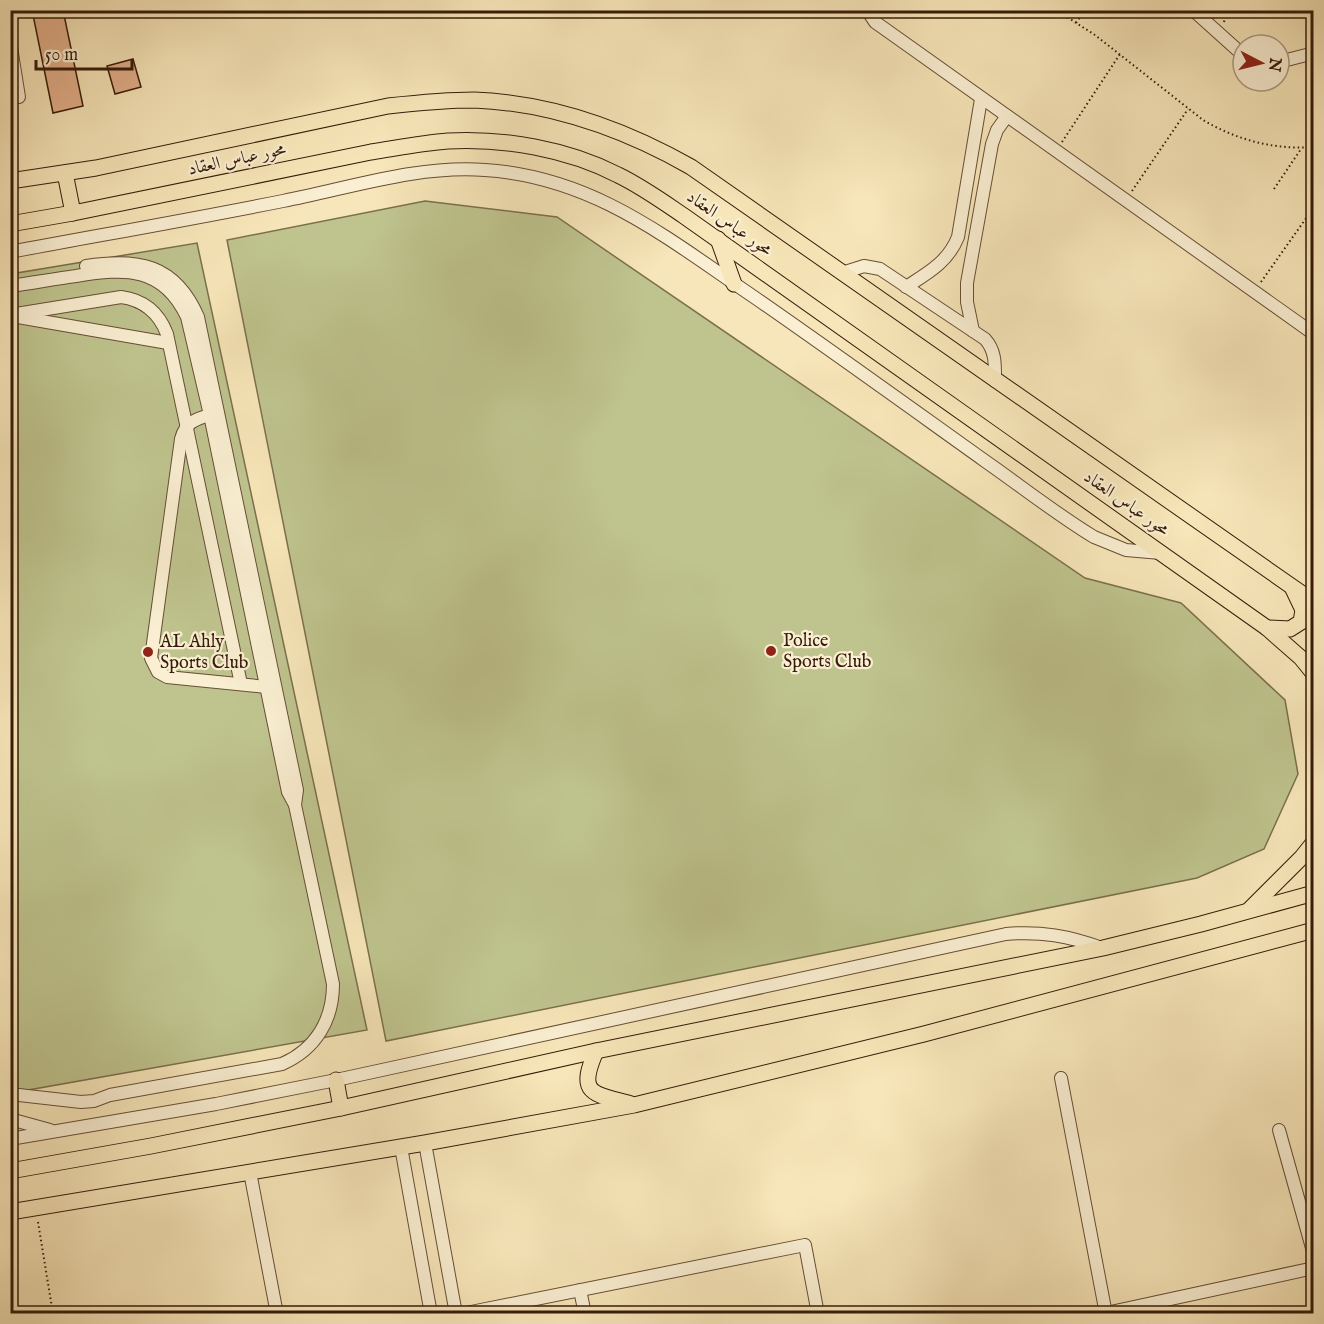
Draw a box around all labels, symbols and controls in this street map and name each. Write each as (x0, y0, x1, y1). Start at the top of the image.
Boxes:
scale bar (36, 33, 132, 71)
north arrow (1231, 33, 1291, 93)
text: 50 m (45, 44, 78, 67)
text: N (1263, 56, 1285, 73)
street label: محور عباس العقاد (186, 138, 288, 182)
street label: محور عباس العقاد (682, 186, 777, 262)
street label: محور عباس العقاد (1079, 466, 1174, 542)
place label: Police Sports Club (783, 630, 872, 674)
place label: AL Ahly Sports Club (159, 631, 249, 675)
marker: Police Sports Club (764, 644, 778, 658)
marker: AL Ahly Sports Club (141, 645, 155, 659)

